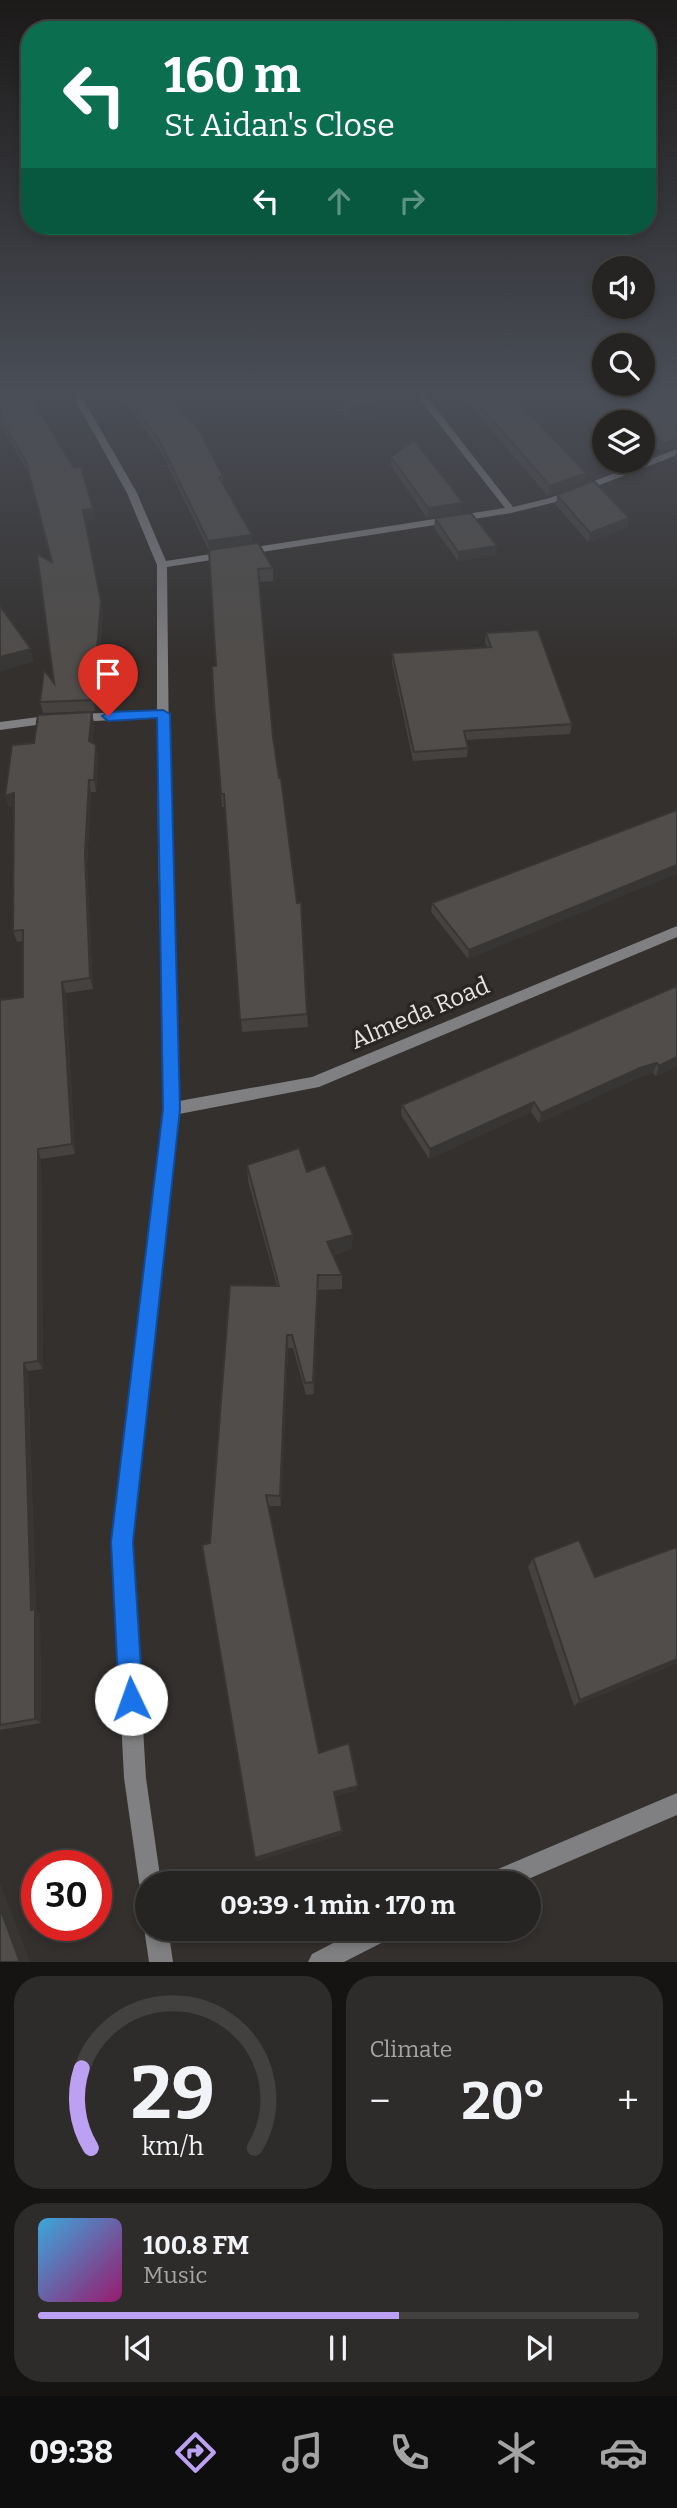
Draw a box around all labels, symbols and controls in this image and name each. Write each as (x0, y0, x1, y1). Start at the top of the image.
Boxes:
text: 160 m (164, 46, 301, 105)
icon: left (49, 49, 140, 140)
text: St Aidan's Close (164, 106, 395, 144)
icon: left (247, 182, 285, 220)
icon: ahead (320, 182, 358, 220)
icon: right (393, 182, 431, 220)
map controls (592, 256, 655, 473)
button: sound (592, 256, 655, 319)
button: search (592, 333, 655, 396)
button: layers (592, 410, 655, 473)
pin (78, 644, 138, 716)
icon: arrive (89, 655, 127, 693)
street label: Almeda Road (346, 971, 494, 1055)
position arrow (94, 1662, 168, 1736)
speed limit sign: 30 (21, 1850, 112, 1941)
text: 09:39 · 1 min · 170 m (220, 1890, 456, 1921)
text: Climate (370, 2035, 452, 2063)
text: 29 (131, 2051, 215, 2138)
text: 20° (462, 2070, 546, 2133)
text: − (370, 2078, 390, 2124)
text: + (617, 2078, 639, 2124)
text: km/h (142, 2132, 204, 2162)
text: 100.8 FM (143, 2230, 249, 2261)
text: Music (143, 2261, 207, 2289)
icon: previous (119, 2329, 157, 2367)
icon: pause (319, 2329, 357, 2367)
icon: next (520, 2329, 558, 2367)
icon: directions (171, 2428, 220, 2477)
icon: music (278, 2428, 327, 2477)
icon: phone (385, 2428, 434, 2477)
icon: climate (492, 2428, 541, 2477)
icon: car (599, 2428, 648, 2477)
text: 09:38 (29, 2433, 113, 2471)

